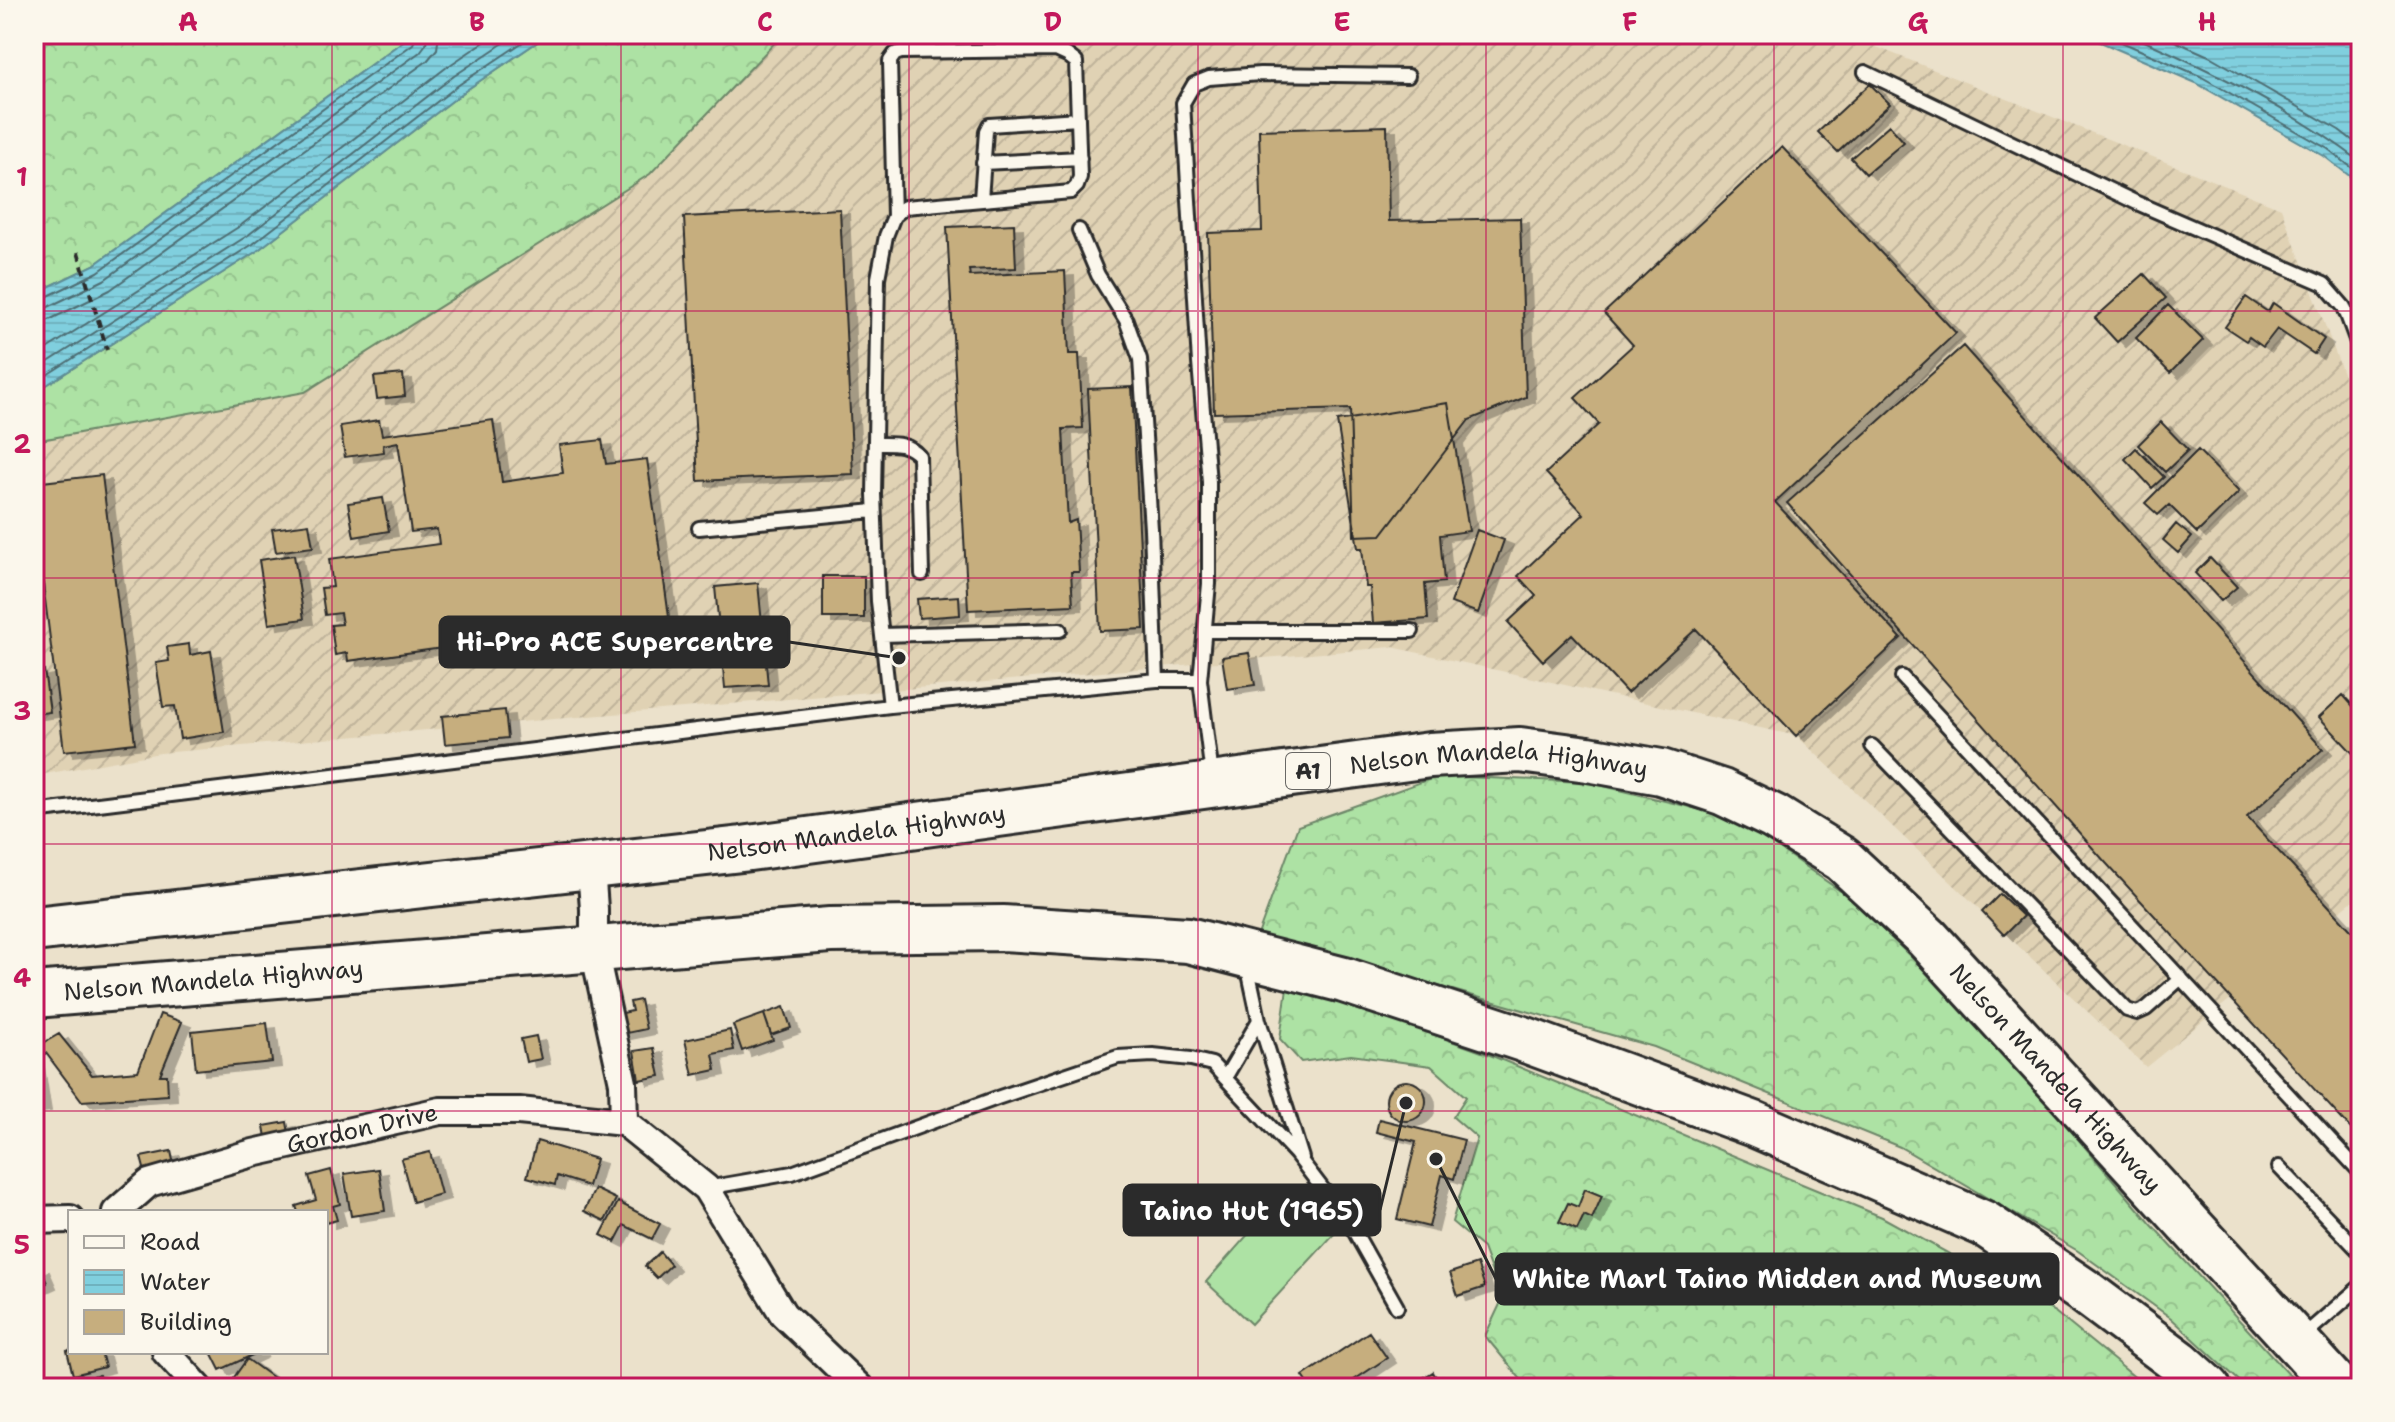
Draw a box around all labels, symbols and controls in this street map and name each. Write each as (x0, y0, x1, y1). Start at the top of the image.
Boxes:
text: A (178, 4, 198, 39)
text: B (469, 4, 485, 39)
text: C (757, 4, 773, 39)
text: D (1044, 4, 1062, 39)
text: E (1333, 4, 1351, 39)
text: F (1622, 4, 1638, 39)
text: G (1908, 4, 1929, 39)
text: H (2198, 4, 2216, 39)
text: 1 (16, 159, 28, 194)
text: 2 (13, 426, 31, 461)
callout: Hi-Pro ACE Supercentre (440, 617, 789, 667)
text: Hi-Pro ACE Supercentre (456, 624, 774, 659)
text: 3 (13, 693, 31, 728)
street label: Nelson Mandela Highway (1347, 734, 1650, 785)
road number: A1 (1286, 753, 1330, 789)
street label: Nelson Mandela Highway (706, 797, 1007, 869)
street label: Nelson Mandela Highway (62, 952, 364, 1009)
street label: Nelson Mandela Highway (1942, 957, 2169, 1200)
text: 4 (13, 960, 31, 995)
street label: Gordon Drive (283, 1096, 441, 1161)
callout: Taino Hut (1965) (1124, 1185, 1380, 1235)
text: Taino Hut (1965) (1140, 1193, 1364, 1228)
legend (68, 1210, 328, 1354)
text: Road (140, 1226, 200, 1258)
text: 5 (14, 1227, 30, 1262)
callout: White Marl Taino Midden and Museum (1496, 1254, 2058, 1304)
text: White Marl Taino Midden and Museum (1512, 1261, 2042, 1296)
text: Water (140, 1266, 211, 1298)
text: Building (140, 1306, 232, 1338)

